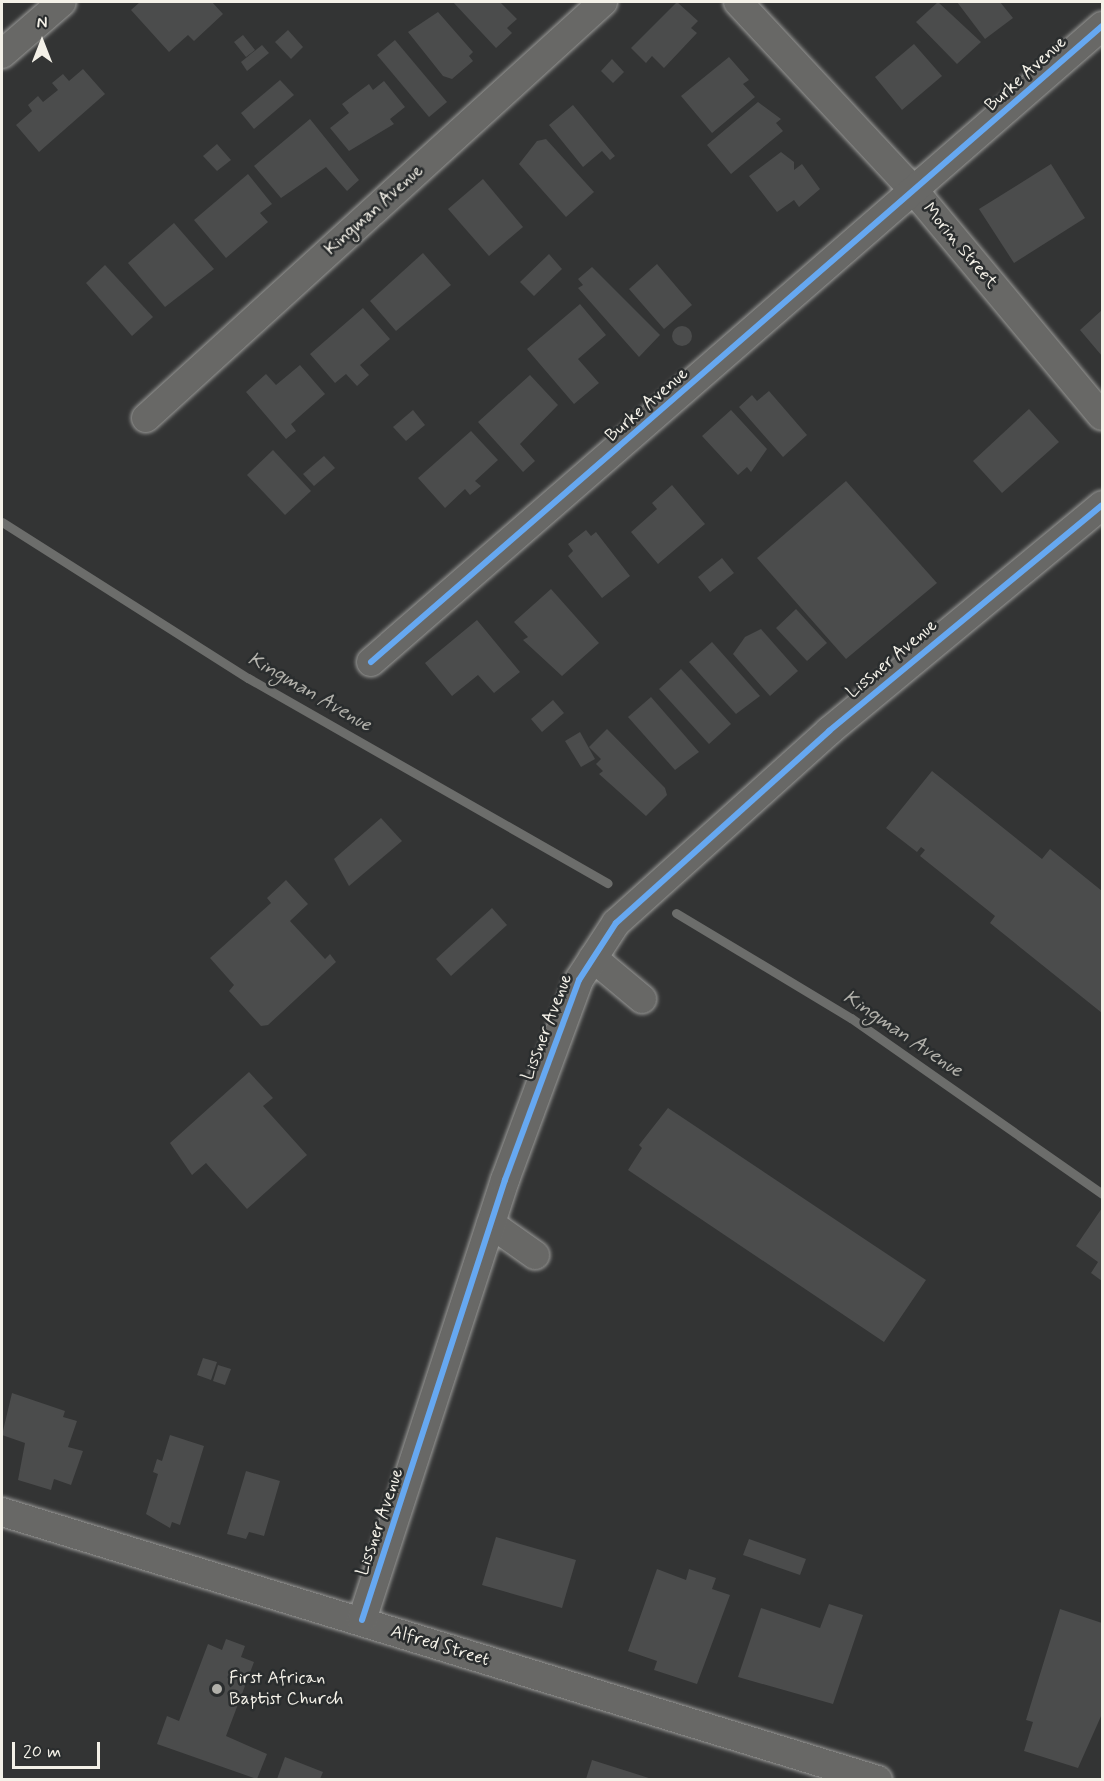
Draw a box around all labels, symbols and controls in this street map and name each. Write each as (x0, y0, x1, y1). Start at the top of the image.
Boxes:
north arrow (12, 12, 72, 72)
text: N (37, 13, 47, 34)
street label: Burke Avenue (979, 31, 1073, 117)
street label: Kingman Avenue (318, 158, 430, 262)
street label: Morin Street (918, 199, 1002, 293)
street label: Burke Avenue (600, 362, 694, 448)
street label: Lissner Avenue (840, 613, 944, 705)
water label: Kingman Avenue (241, 645, 379, 739)
street label: Lissner Avenue (516, 969, 578, 1085)
water label: Kingman Avenue (836, 984, 970, 1084)
street label: Lissner Avenue (351, 1463, 409, 1581)
street label: Alfred Street (386, 1620, 494, 1672)
place label: First African Baptist Church (229, 1668, 343, 1710)
marker: First African Baptist Church (210, 1682, 224, 1696)
scale bar (15, 1730, 104, 1768)
text: 20 m (23, 1740, 61, 1764)

